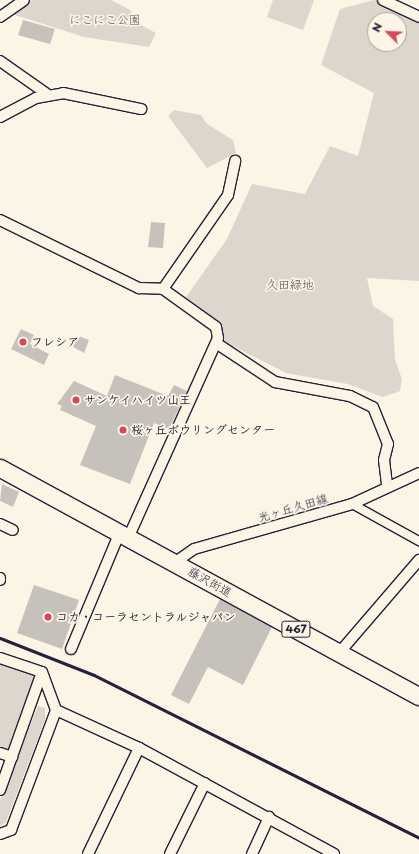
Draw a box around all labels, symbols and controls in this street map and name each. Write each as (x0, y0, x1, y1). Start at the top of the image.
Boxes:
north arrow (367, 12, 407, 52)
park label: にこにこ公園 (69, 13, 141, 27)
text: N (367, 20, 386, 35)
park label: 久田緑地 (266, 278, 314, 292)
place label: フレシア (31, 335, 79, 349)
marker: フレシア (18, 337, 28, 347)
place label: サンケイハイツ山王 (84, 393, 192, 407)
marker: サンケイハイツ山王 (71, 395, 81, 405)
place label: 桜ヶ丘ボウリングセンター (131, 423, 275, 437)
marker: 桜ヶ丘ボウリングセンター (118, 425, 128, 435)
street label: 光ヶ丘久田線 (256, 491, 330, 525)
street label: 藤沢街道 (186, 564, 234, 600)
place label: コカ・コーラセントラルジャパン (56, 610, 236, 624)
marker: コカ・コーラセントラルジャパン (43, 612, 53, 622)
road number: 467 (281, 620, 311, 638)

